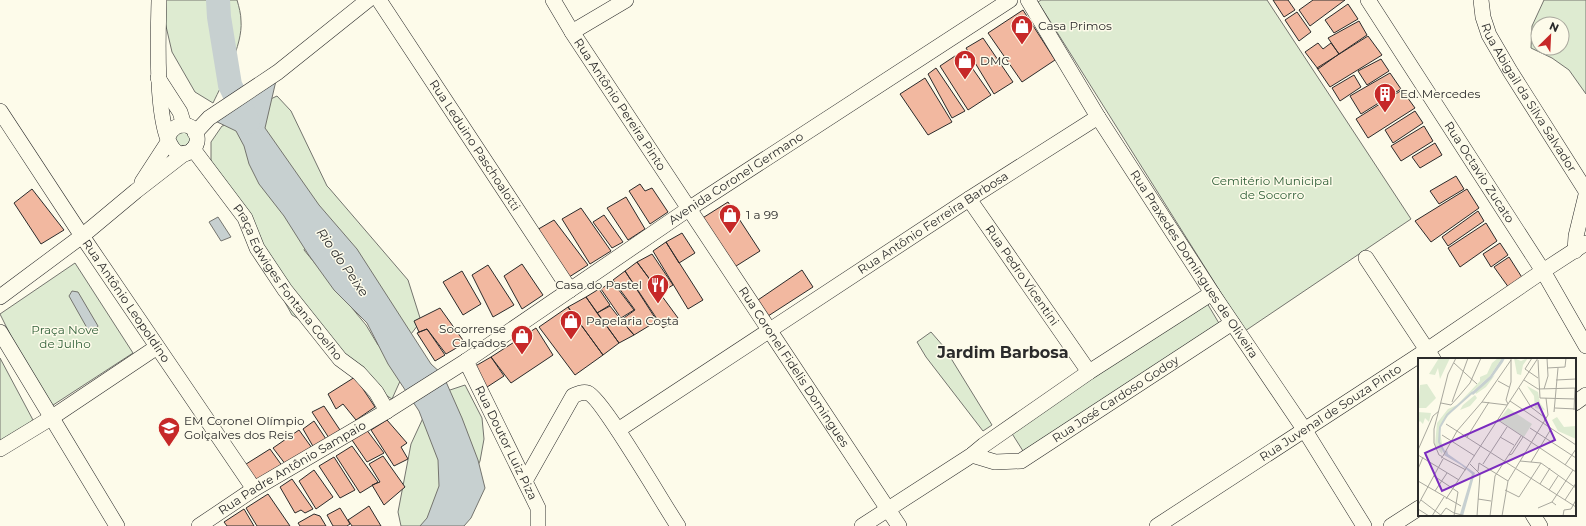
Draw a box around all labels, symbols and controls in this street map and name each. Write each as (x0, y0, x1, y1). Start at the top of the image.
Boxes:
shop icon: Casa Primos (1009, 13, 1035, 46)
north arrow (1530, 16, 1570, 56)
place label: Casa Primos (1038, 18, 1112, 33)
text: N (1547, 19, 1561, 35)
street label: Rua Abigail da Silva Salvador (1478, 21, 1580, 175)
street label: Rua Antônio Pereira Pinto (571, 35, 670, 173)
shop icon: DMC (952, 48, 978, 81)
place label: DMC (980, 53, 1010, 68)
street label: Rua Leduino Paschoalotti (427, 77, 524, 213)
building icon: Ed. Mercedes (1372, 81, 1398, 114)
place label: Ed. Mercedes (1400, 86, 1480, 101)
street label: Rua Octavio Zucato (1441, 118, 1518, 226)
street label: Avenida Coronel Germano (665, 128, 806, 227)
street label: Rua Praxedes Domingues de Oliveira (1127, 167, 1262, 361)
street label: Rua Antônio Ferreira Barbosa (855, 168, 1011, 277)
park label: Cemitério Municipal de Socorro (1211, 173, 1333, 202)
street label: Praça Edwiges Fontana Coelho (230, 201, 346, 363)
shop icon: 1 a 99 (717, 202, 743, 235)
place label: 1 a 99 (746, 207, 778, 222)
street label: Rua Pedro Vicentini (982, 222, 1063, 328)
water label: Rio do Peixe (314, 225, 373, 299)
street label: Rua Antônio Leopoldino (79, 236, 174, 365)
restaurant icon: Casa do Pastel (645, 272, 671, 305)
place label: Casa do Pastel (555, 277, 642, 292)
street label: Rua Coronel Fidelis Domingues (736, 284, 853, 450)
shop icon: Papelaria Costa (558, 308, 584, 341)
place label: Papelaria Costa (586, 313, 679, 328)
place label: Socorrense Calçados (439, 321, 506, 350)
park label: Praça Nove de Julho (31, 322, 99, 351)
shop icon: Socorrense Calçados (509, 323, 535, 356)
district label: Jardim Barbosa (936, 343, 1069, 362)
street label: Rua José Cardoso Godoy (1049, 352, 1182, 446)
inset map (1418, 358, 1576, 516)
street label: Rua Juvenal de Souza Pinto (1256, 361, 1404, 464)
street label: Rua Doutor Luiz Piza (472, 383, 541, 502)
place label: EM Coronel Olímpio Golçalves dos Reis (184, 413, 304, 442)
school or university icon: EM Coronel Olímpio Golçalves dos Reis (156, 415, 182, 448)
street label: Rua Padre Antônio Sampaio (215, 417, 369, 518)

